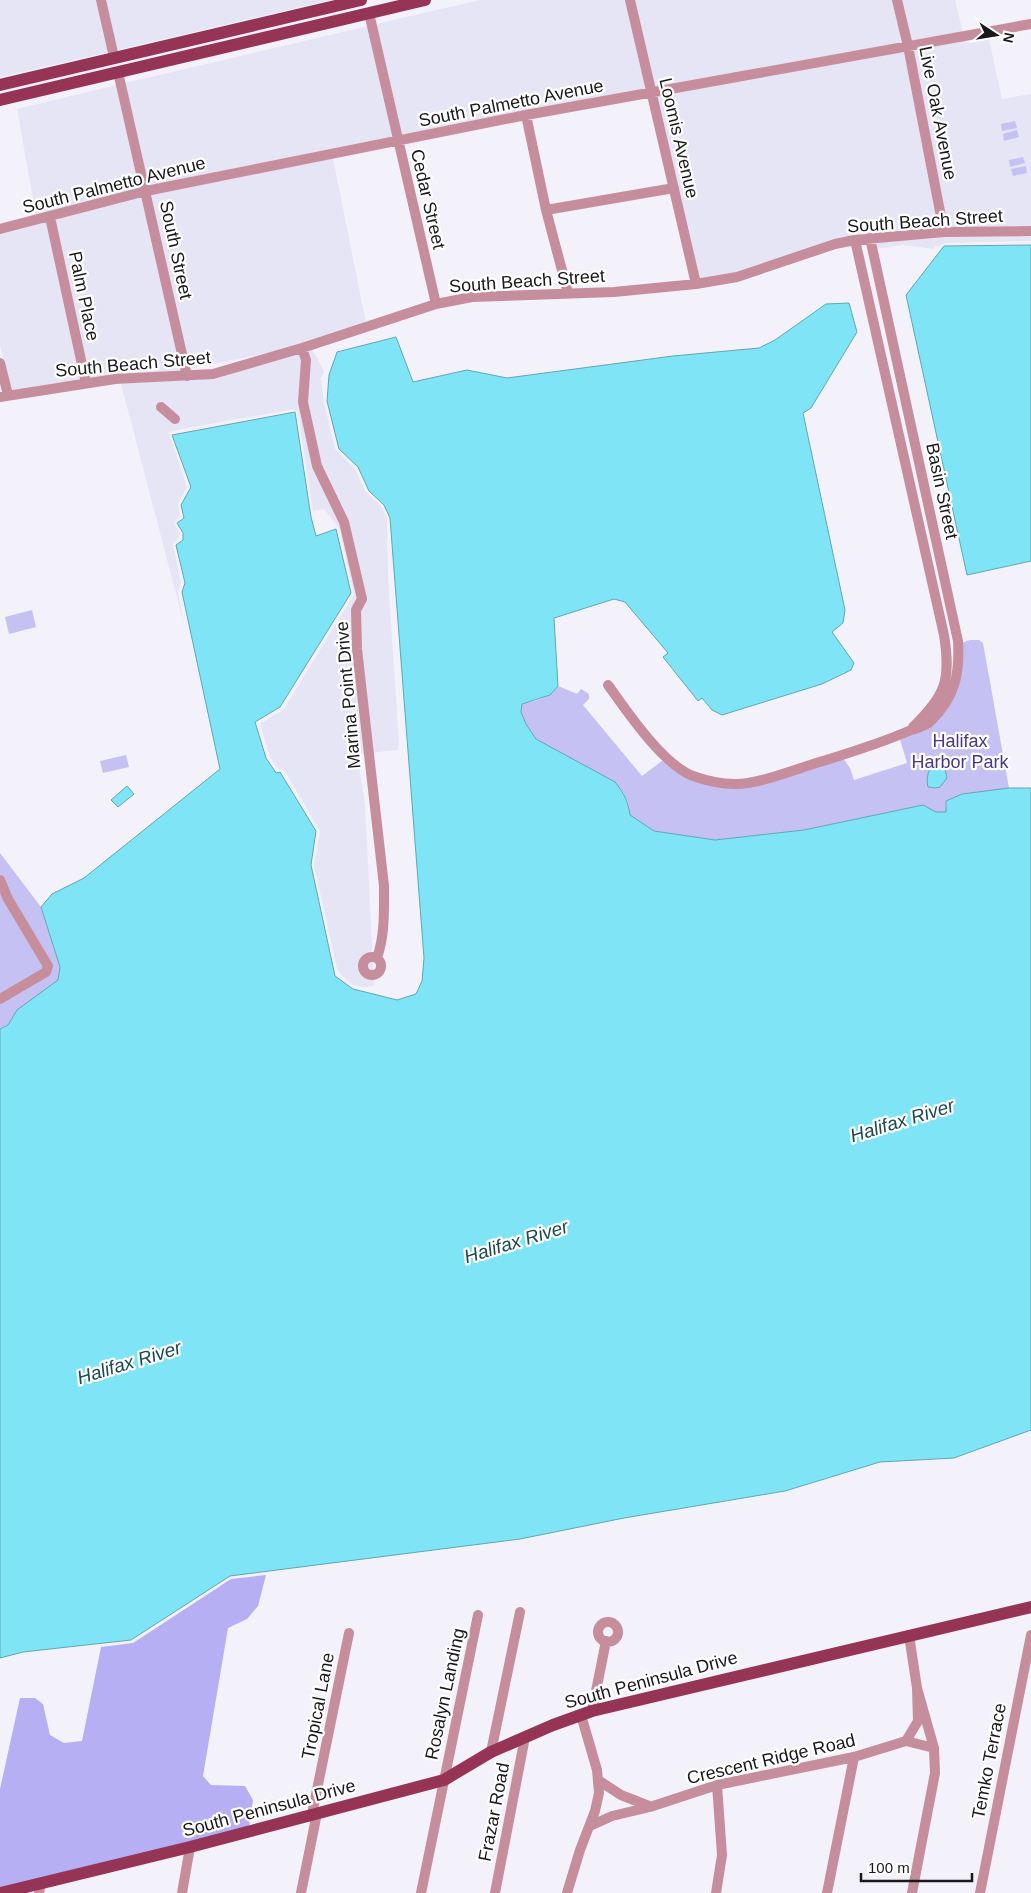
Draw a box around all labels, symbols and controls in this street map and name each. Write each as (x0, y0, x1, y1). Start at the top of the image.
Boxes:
north arrow (971, 10, 1021, 60)
text: N (1000, 31, 1018, 44)
street label: Live Oak Avenue (915, 44, 961, 182)
street label: South Palmetto Avenue (417, 75, 605, 131)
street label: Loomis Avenue (655, 76, 703, 200)
street label: Cedar Street (407, 147, 449, 251)
street label: South Palmetto Avenue (20, 153, 208, 217)
street label: South Street (156, 199, 196, 301)
street label: South Beach Street (846, 206, 1004, 236)
street label: Palm Place (65, 249, 103, 343)
street label: South Beach Street (448, 266, 606, 296)
street label: South Beach Street (54, 347, 212, 381)
street label: Basin Street (922, 441, 962, 541)
street label: Marina Point Drive (332, 620, 364, 770)
park label: Halifax Harbor Park (911, 731, 1010, 772)
water label: Halifax River (848, 1094, 957, 1146)
water label: Halifax River (462, 1215, 571, 1267)
water label: Halifax River (75, 1336, 184, 1388)
street label: Rosalyn Landing (421, 1626, 469, 1762)
street label: South Peninsula Drive (562, 1647, 740, 1713)
street label: Tropical Lane (298, 1651, 338, 1761)
street label: Temko Terrace (968, 1701, 1010, 1821)
street label: Crescent Ridge Road (685, 1730, 857, 1788)
street label: Frazar Road (475, 1761, 513, 1863)
street label: South Peninsula Drive (180, 1775, 358, 1841)
scale bar (861, 1850, 972, 1882)
text: 100 m (868, 1859, 910, 1876)

